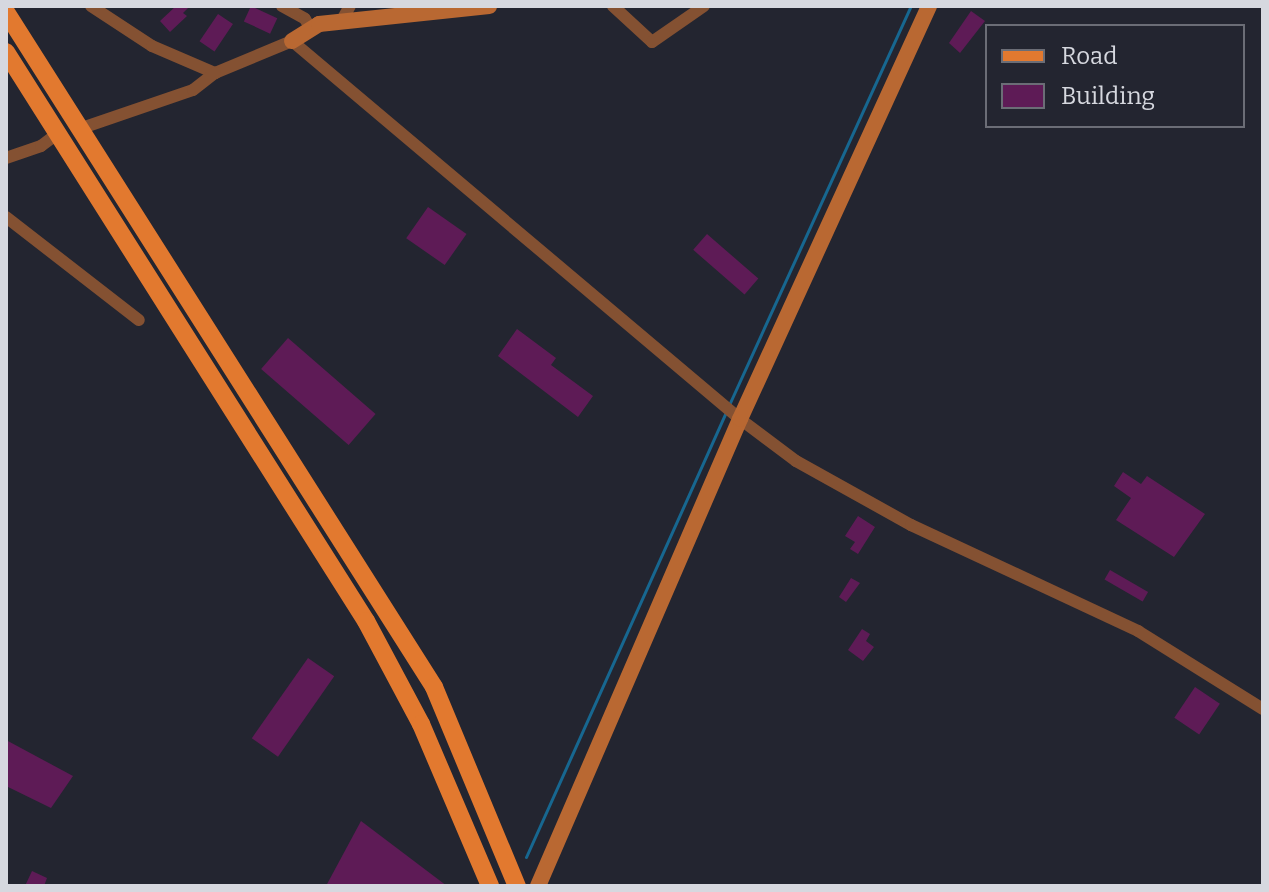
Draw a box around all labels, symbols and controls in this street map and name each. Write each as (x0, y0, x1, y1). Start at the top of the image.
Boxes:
legend (985, 24, 1245, 128)
text: Road (1061, 42, 1117, 70)
text: Building (1061, 82, 1155, 110)

